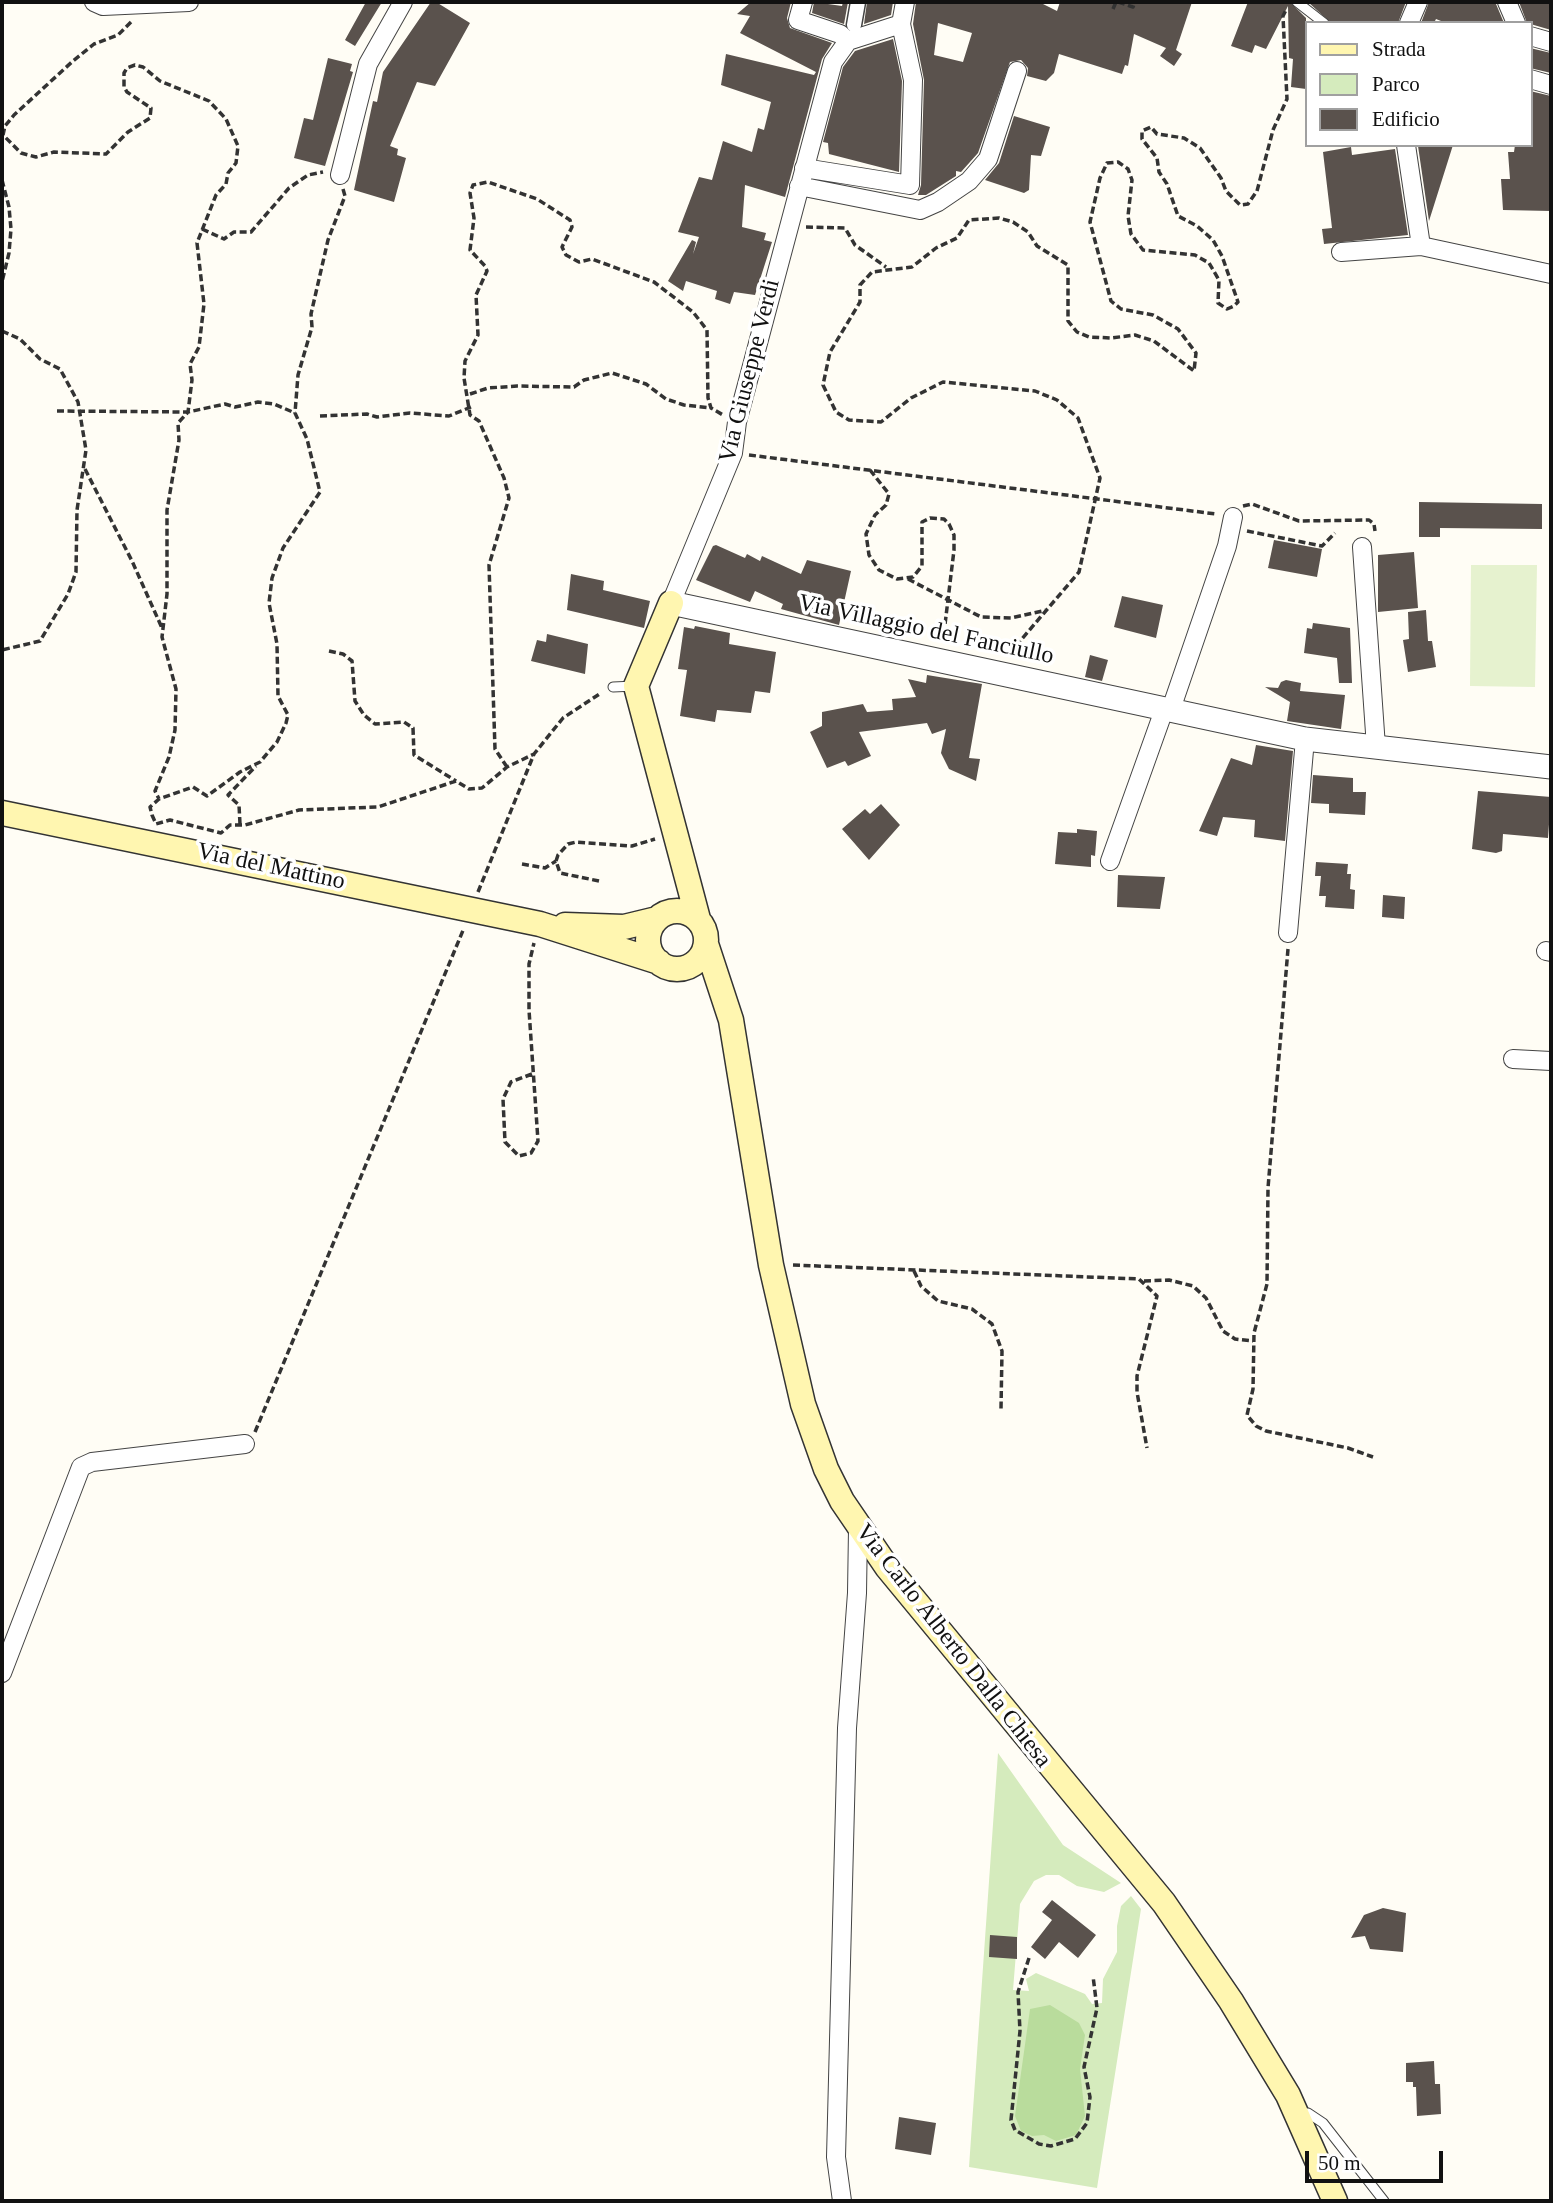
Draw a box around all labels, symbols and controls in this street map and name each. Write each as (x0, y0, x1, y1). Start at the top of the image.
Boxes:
legend (1304, 21, 1532, 147)
text: Strada (1372, 37, 1426, 61)
text: Parco (1372, 72, 1420, 96)
text: Edificio (1372, 107, 1440, 131)
street label: Via Giuseppe Verdi (713, 276, 787, 466)
street label: Via Villaggio del Fanciullo (796, 589, 1056, 671)
street label: Via del Mattino (194, 837, 348, 897)
street label: Via Carlo Alberto Dalla Chiesa (849, 1518, 1057, 1774)
scale bar (1308, 2136, 1446, 2180)
text: 50 m (1318, 2151, 1361, 2175)

